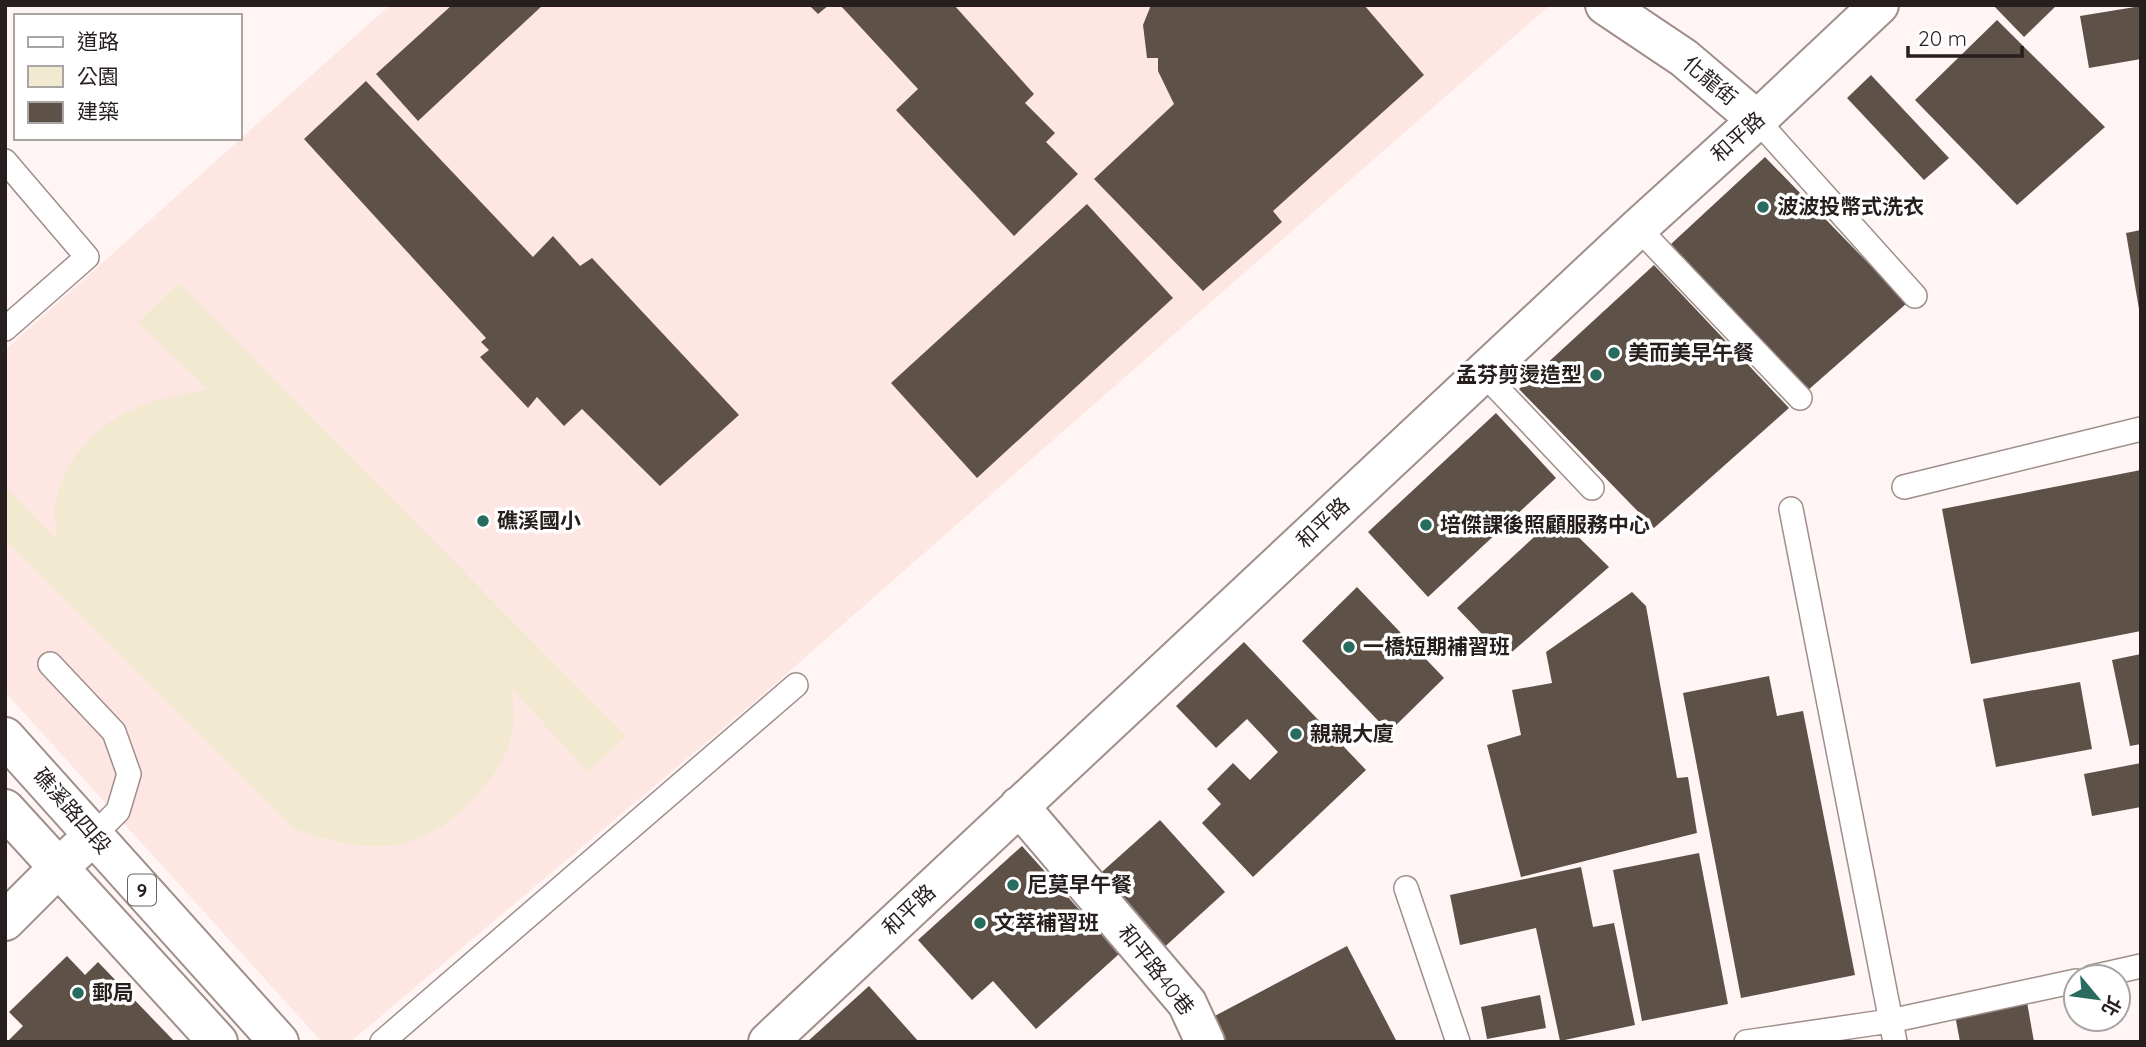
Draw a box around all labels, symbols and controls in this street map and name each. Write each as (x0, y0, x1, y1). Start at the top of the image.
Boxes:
legend (14, 14, 242, 140)
scale bar (1908, 14, 2022, 58)
text: 20 m (1918, 25, 1967, 51)
text: 道路 (77, 28, 119, 54)
street label: 化龍街 (1678, 50, 1743, 110)
text: 公園 (77, 63, 119, 89)
text: 建築 (77, 98, 119, 124)
street label: 和平路 (1705, 106, 1769, 167)
place label: 波波投幣式洗衣 (1777, 193, 1924, 219)
marker: 波波投幣式洗衣 (1755, 199, 1771, 215)
place label: 美而美早午餐 (1628, 339, 1754, 365)
marker: 美而美早午餐 (1606, 345, 1622, 361)
place label: 孟芬剪燙造型 (1456, 361, 1582, 387)
marker: 孟芬剪燙造型 (1588, 367, 1604, 383)
street label: 和平路 (1290, 491, 1354, 553)
place label: 礁溪國小 (497, 507, 581, 533)
place label: 培傑課後照顧服務中心 (1440, 511, 1650, 537)
marker: 礁溪國小 (475, 513, 491, 529)
marker: 培傑課後照顧服務中心 (1418, 517, 1434, 533)
place label: 一橋短期補習班 (1363, 633, 1510, 659)
marker: 一橋短期補習班 (1341, 639, 1357, 655)
place label: 親親大廈 (1310, 720, 1394, 746)
marker: 親親大廈 (1288, 726, 1304, 742)
street label: 礁溪路四段 (29, 762, 117, 858)
place label: 尼莫早午餐 (1027, 871, 1132, 897)
road number: 9 (128, 874, 156, 906)
marker: 尼莫早午餐 (1005, 877, 1021, 893)
street label: 和平路 (876, 878, 940, 940)
place label: 文萃補習班 (994, 909, 1099, 935)
marker: 文萃補習班 (972, 915, 988, 931)
street label: 和平路40巷 (1113, 919, 1200, 1020)
north arrow (2062, 963, 2132, 1033)
place label: 郵局 (92, 979, 134, 1005)
marker: 郵局 (70, 985, 86, 1001)
text: 北 (2097, 992, 2127, 1020)

